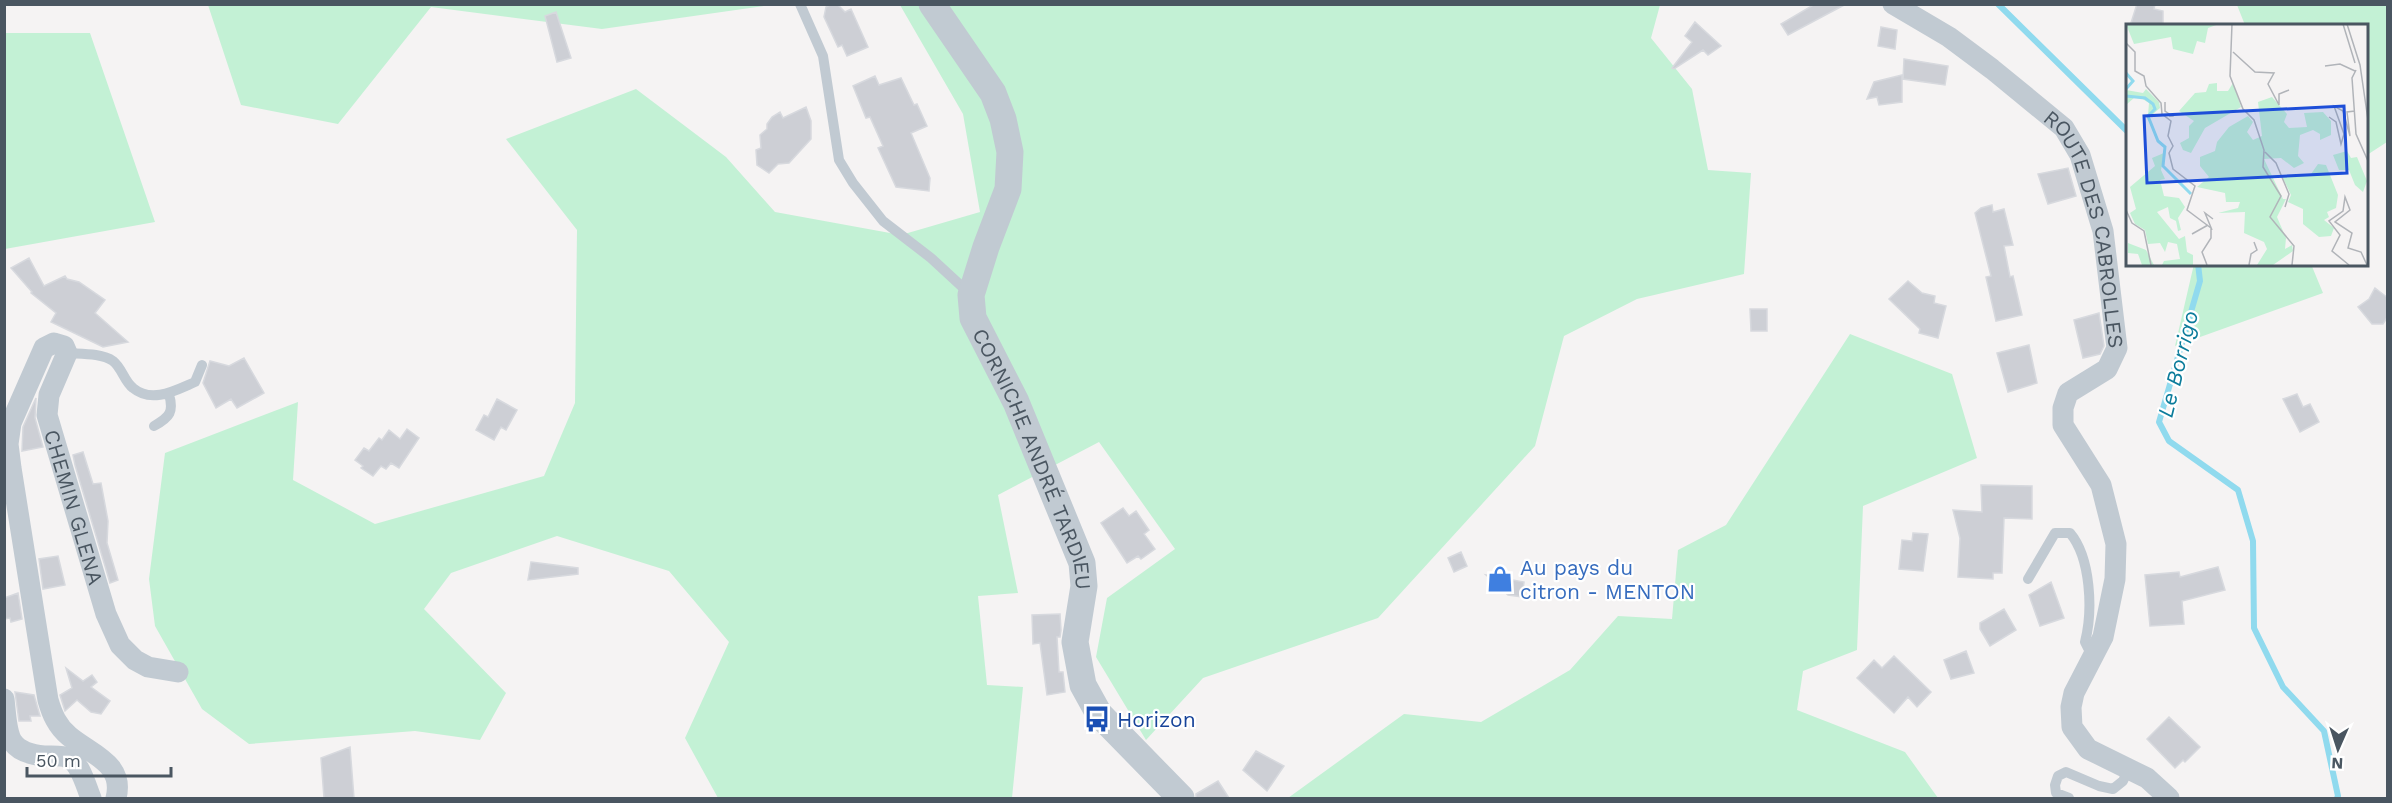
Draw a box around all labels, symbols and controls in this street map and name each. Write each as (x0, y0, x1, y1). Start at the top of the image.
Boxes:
inset map (2126, 24, 2368, 266)
street label: ROUTE DES CABROLLES (2039, 104, 2129, 349)
water label: Le Borrigo (2153, 308, 2203, 420)
street label: CORNICHE ANDRÉ TARDIEU (968, 324, 1097, 591)
street label: CHEMIN GLENA (39, 427, 109, 588)
place label: Au pays du citron - MENTON (1520, 555, 1695, 604)
shop icon: Au pays du citron - MENTON (1485, 564, 1515, 594)
bus stop icon: Horizon (1082, 704, 1112, 734)
place label: Horizon (1117, 707, 1196, 732)
north arrow (2308, 719, 2368, 779)
scale bar (27, 740, 171, 778)
text: 50 m (36, 750, 81, 771)
text: N (2331, 754, 2344, 773)

